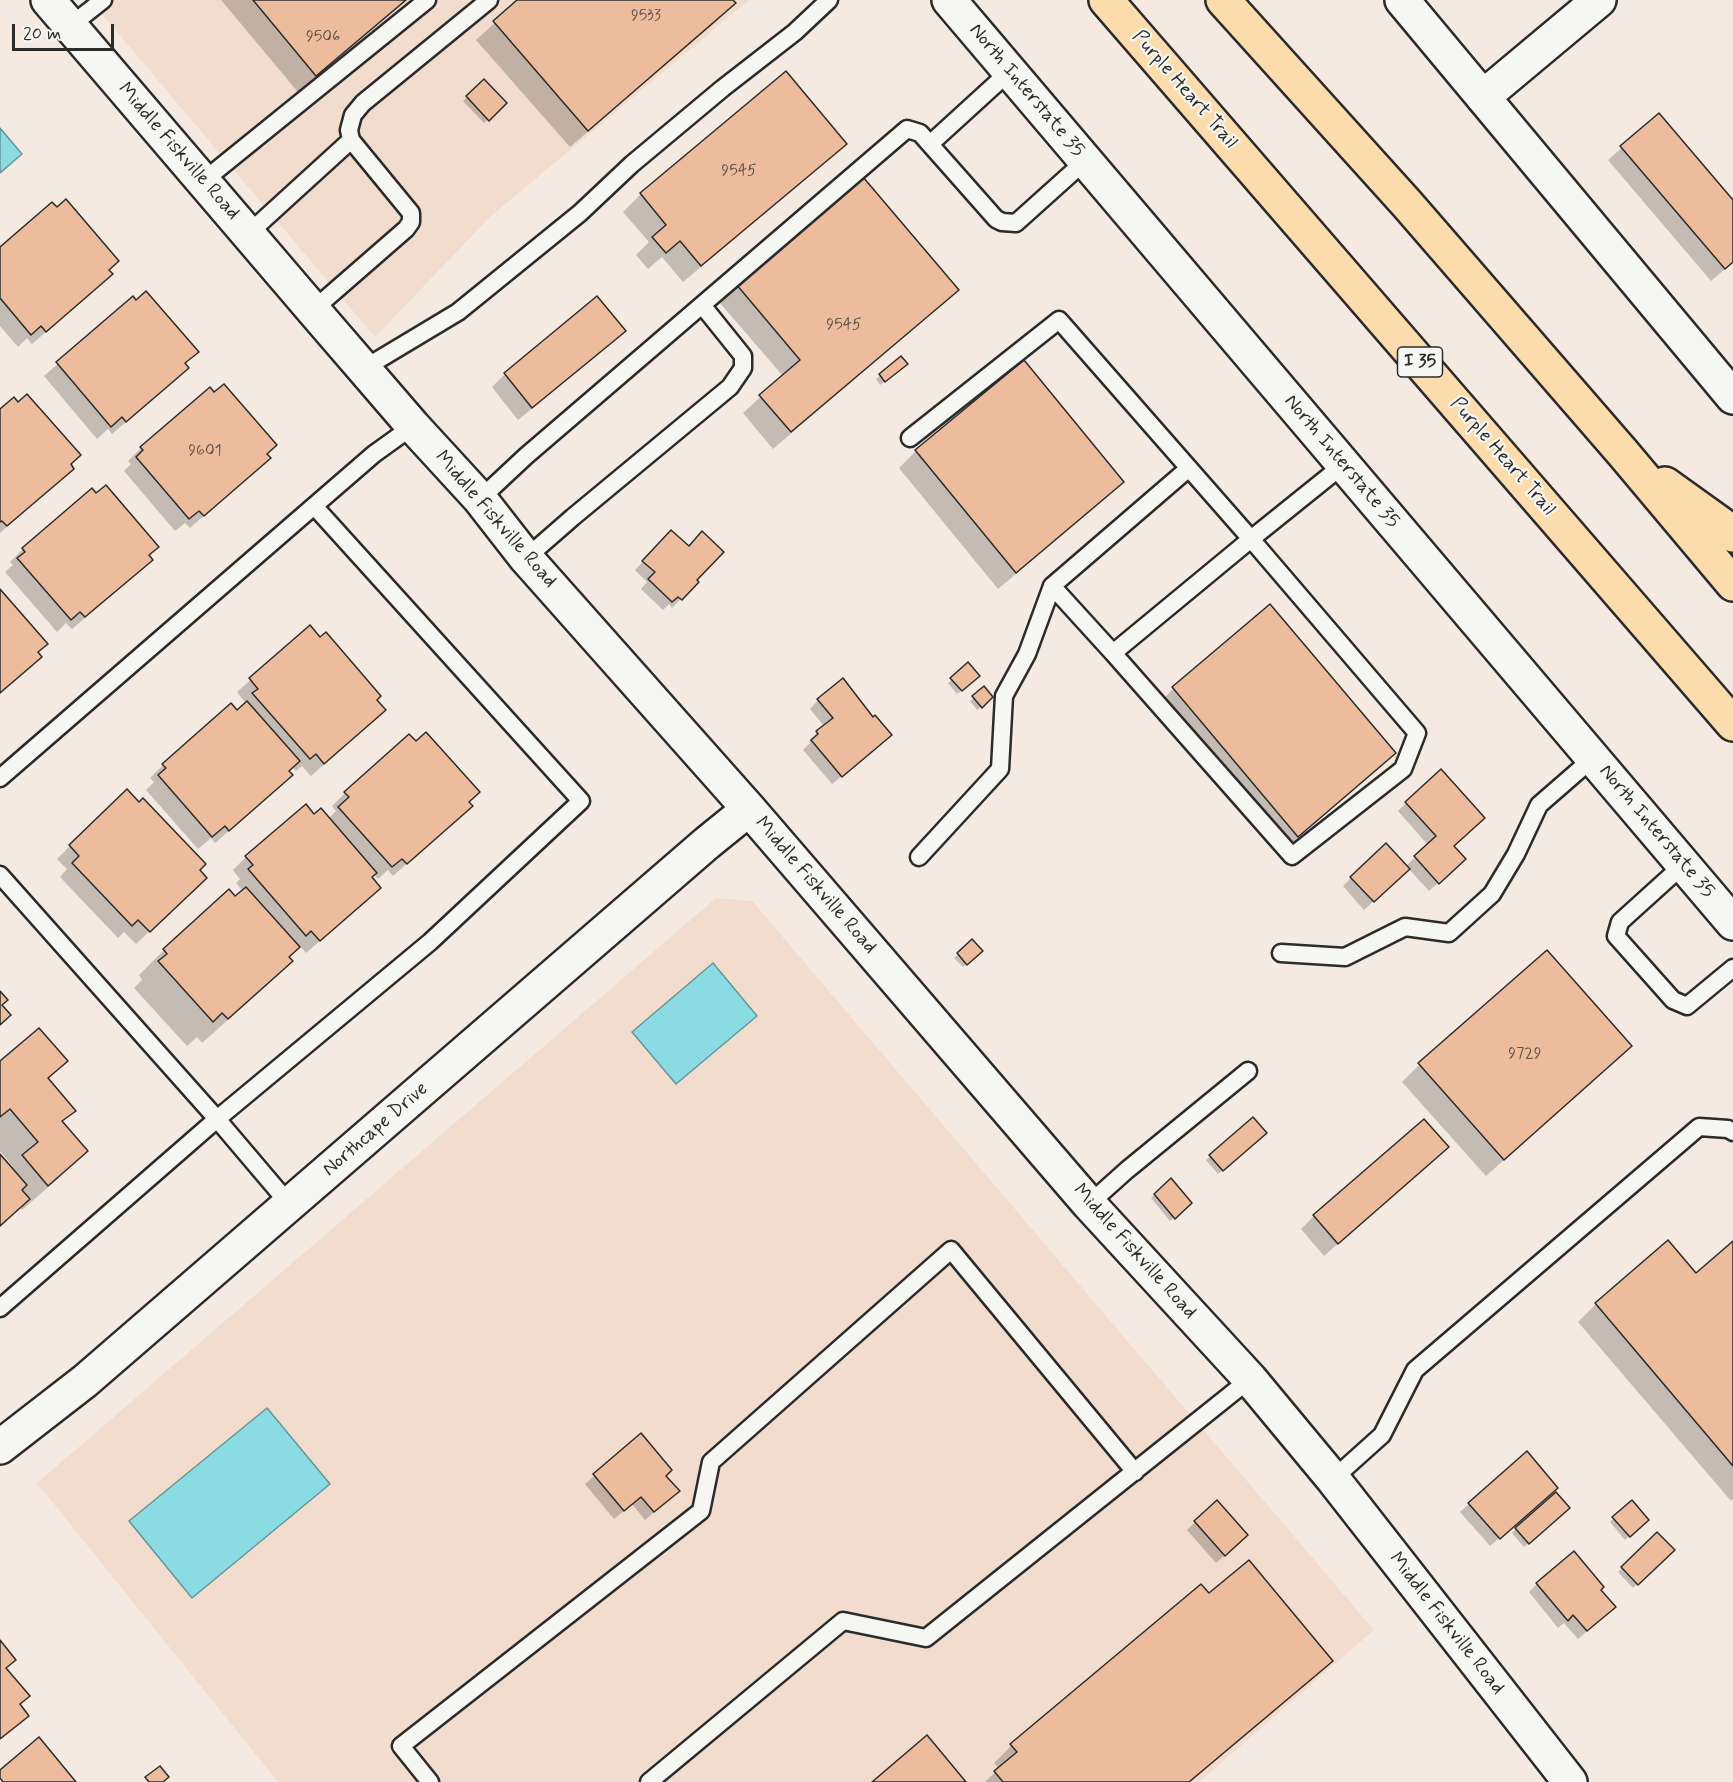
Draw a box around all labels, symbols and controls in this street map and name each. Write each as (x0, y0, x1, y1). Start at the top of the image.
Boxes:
house number: 9533 (631, 7, 661, 27)
scale bar (15, 12, 117, 50)
street label: North Interstate 35 (963, 19, 1089, 163)
text: 20 m (23, 22, 61, 46)
street label: Purple Heart Trail (1126, 26, 1242, 154)
house number: 9506 (306, 28, 340, 48)
street label: Middle Fiskville Road (112, 78, 244, 226)
house number: 9545 (721, 162, 757, 182)
house number: 9545 (826, 316, 862, 336)
road number: I 35 (1398, 347, 1442, 377)
street label: North Interstate 35 (1278, 390, 1404, 534)
street label: Purple Heart Trail (1444, 393, 1560, 521)
house number: 9601 (188, 442, 222, 462)
street label: Middle Fiskville Road (429, 446, 561, 594)
street label: North Interstate 35 (1593, 760, 1719, 904)
street label: Middle Fiskville Road (749, 812, 881, 960)
house number: 9729 (1508, 1045, 1542, 1065)
street label: Northcape Drive (318, 1078, 434, 1182)
street label: Middle Fiskville Road (1067, 1179, 1201, 1325)
street label: Middle Fiskville Road (1383, 1548, 1509, 1700)

